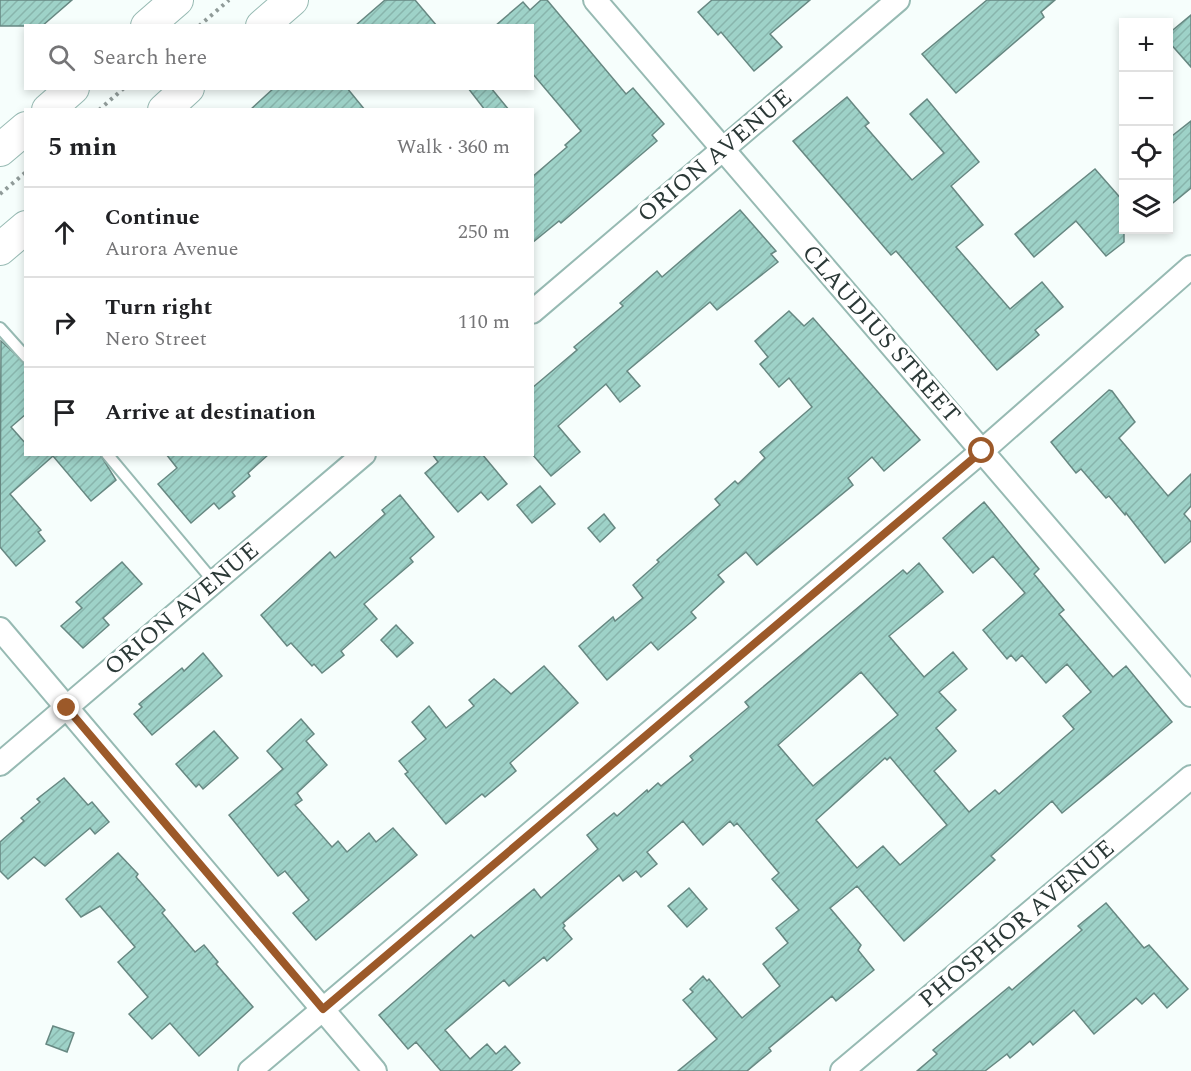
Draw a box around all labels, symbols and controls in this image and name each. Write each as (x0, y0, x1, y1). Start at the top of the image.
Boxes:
map controls (1119, 18, 1173, 234)
button: + (1119, 18, 1173, 72)
search box (24, 24, 534, 90)
icon: search (45, 41, 78, 74)
text: Search here (93, 41, 207, 74)
button: − (1119, 72, 1173, 126)
street label: ORION AVENUE (630, 80, 800, 232)
button: locate (1119, 126, 1173, 180)
text: 5 min (48, 127, 117, 167)
text: Walk · 360 m (397, 132, 510, 162)
button: layers (1119, 180, 1173, 234)
text: Continue (105, 201, 200, 234)
icon: ahead (48, 216, 81, 249)
text: 250 m (458, 217, 510, 247)
text: Aurora Avenue (105, 234, 239, 264)
street label: CLAUDIUS STREET (793, 237, 969, 431)
text: Turn right (105, 291, 212, 324)
icon: right (48, 306, 81, 339)
text: 110 m (458, 307, 510, 337)
text: Nero Street (105, 324, 207, 354)
icon: arrive (48, 396, 81, 429)
text: Arrive at destination (105, 396, 316, 429)
route start (968, 437, 994, 463)
street label: ORION AVENUE (97, 533, 267, 685)
route end (53, 694, 79, 720)
street label: PHOSPHOR AVENUE (911, 831, 1123, 1017)

